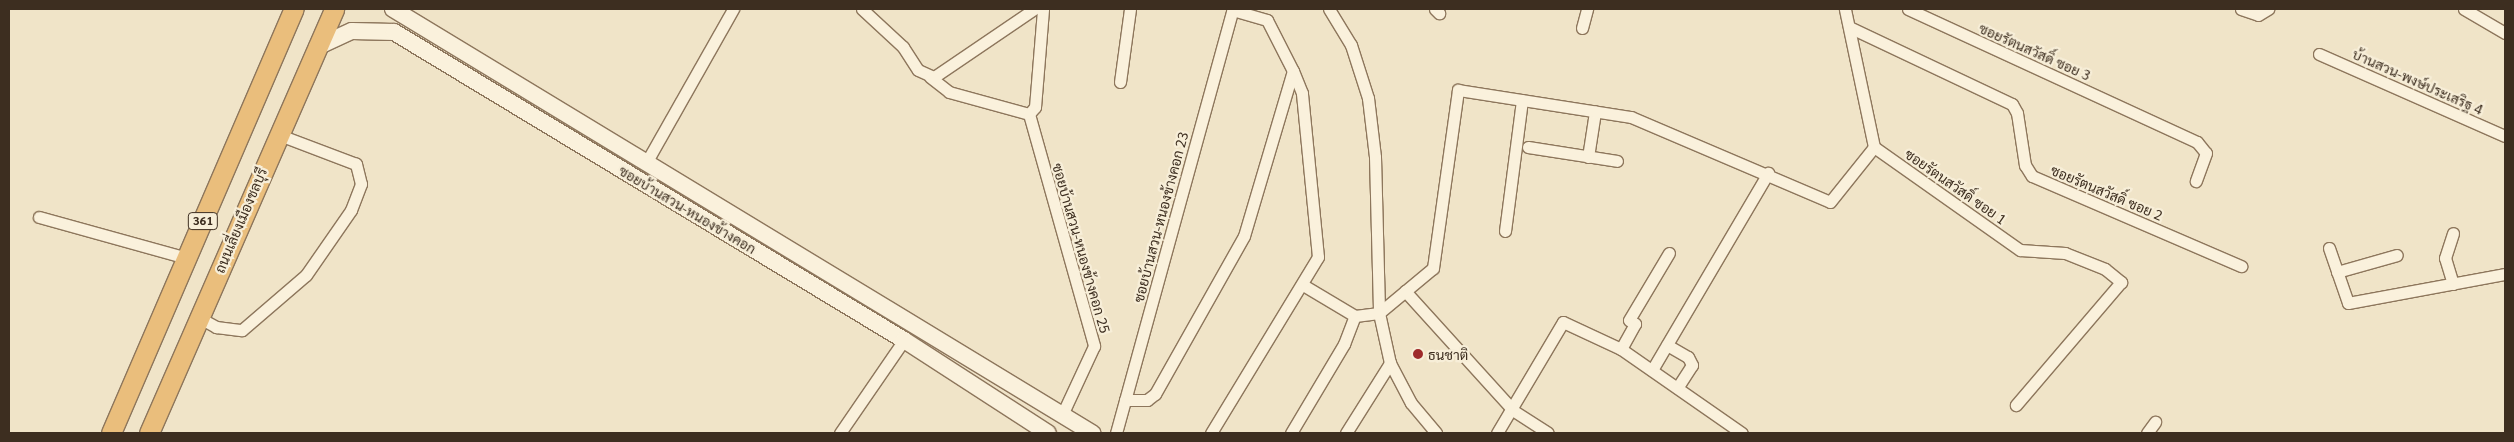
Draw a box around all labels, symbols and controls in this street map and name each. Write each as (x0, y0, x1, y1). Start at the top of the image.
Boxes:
street label: ซอยรัตนสวัสดิ์ ซอย 3 (1977, 19, 2093, 83)
street label: บ้านสวน-พงษ์ประเสริฐ 4 (2350, 45, 2486, 117)
street label: ซอยบ้านสวน-หนองข้างคอก 23 (1129, 130, 1191, 304)
street label: ซอยรัตนสวัสดิ์ ซอย 1 (1902, 145, 2010, 227)
street label: ซอยบ้านสวน-หนองข้างคอก (616, 161, 760, 257)
street label: ซอยบ้านสวน-หนองข้างคอก 25 (1050, 161, 1114, 335)
street label: ซอยรัตนสวัสดิ์ ซอย 2 (2048, 161, 2166, 223)
street label: ถนนเลี่ยงเมืองชลบุรี (210, 165, 270, 275)
road number: 361 (187, 212, 219, 230)
place label: ธนชาติ (1428, 346, 1468, 362)
marker: ธนชาติ (1412, 348, 1424, 360)

